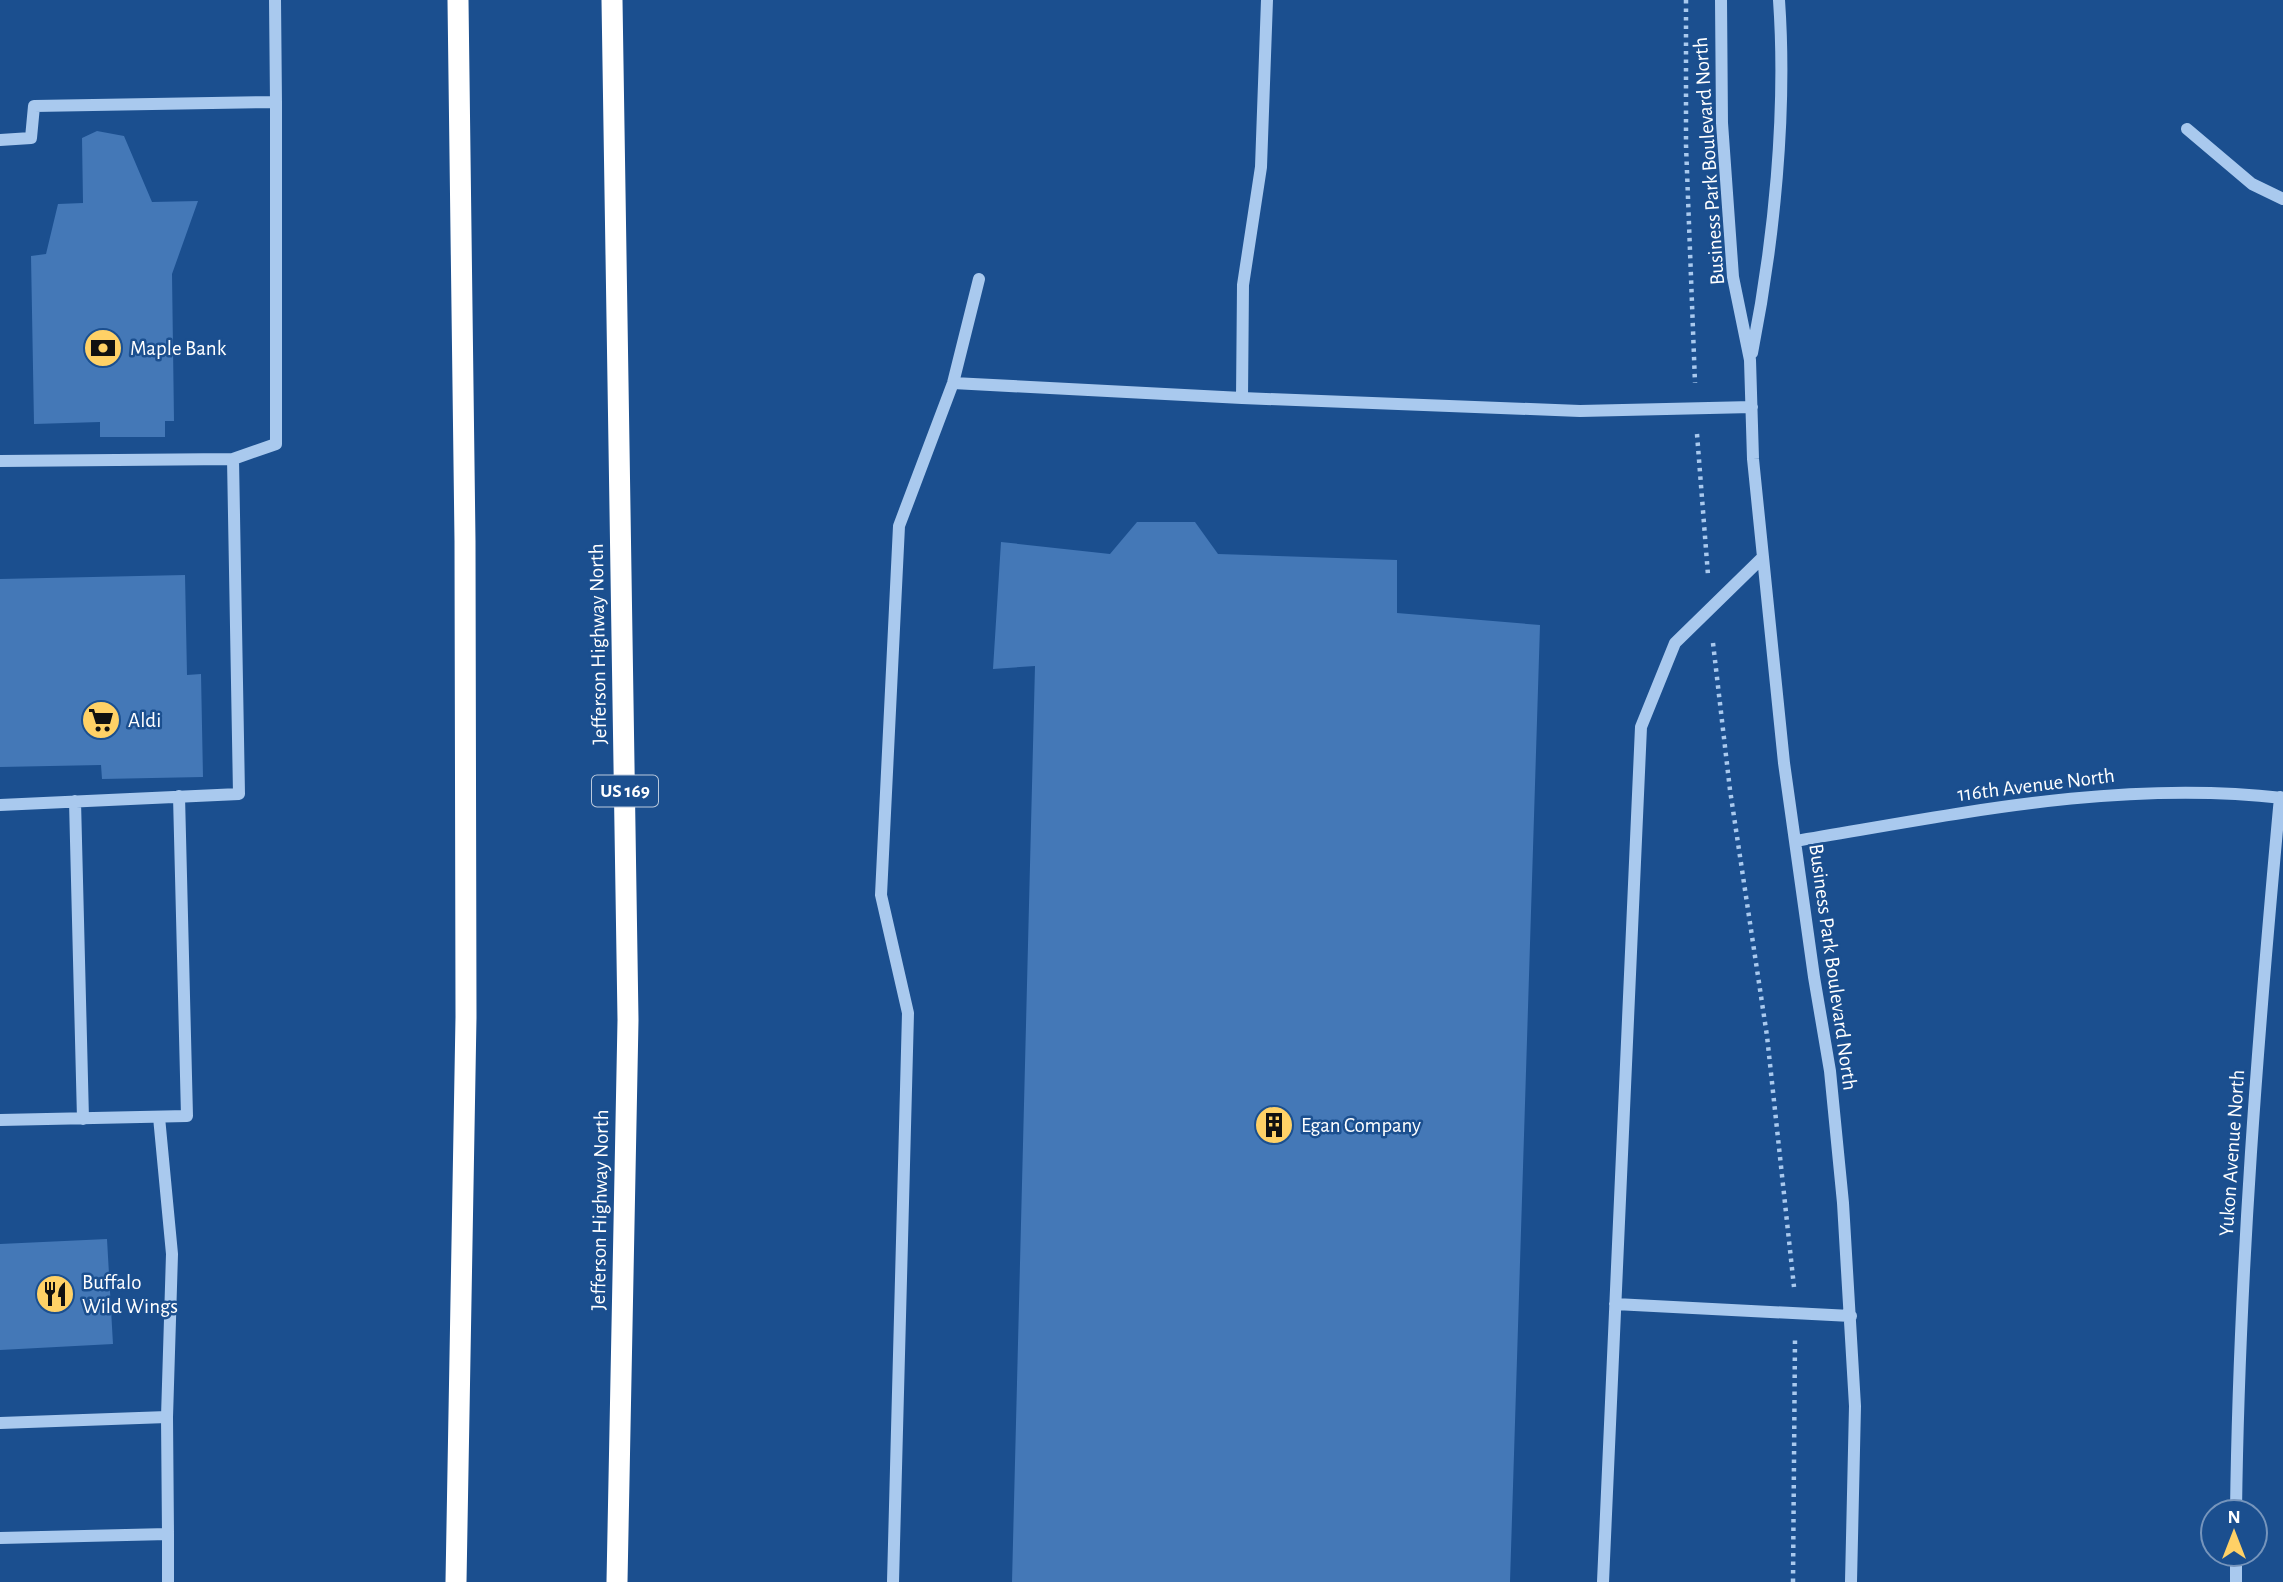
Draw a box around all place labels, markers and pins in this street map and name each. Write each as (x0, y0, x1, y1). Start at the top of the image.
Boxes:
bank icon: Maple Bank (82, 327, 124, 369)
place label: Maple Bank (130, 338, 227, 359)
supermarket icon: Aldi (80, 699, 122, 741)
place label: Aldi (128, 710, 161, 731)
building icon: Egan Company (1253, 1104, 1295, 1146)
place label: Egan Company (1301, 1115, 1421, 1136)
place label: Buffalo Wild Wings (82, 1272, 178, 1317)
restaurant icon: Buffalo Wild Wings (34, 1273, 76, 1315)

